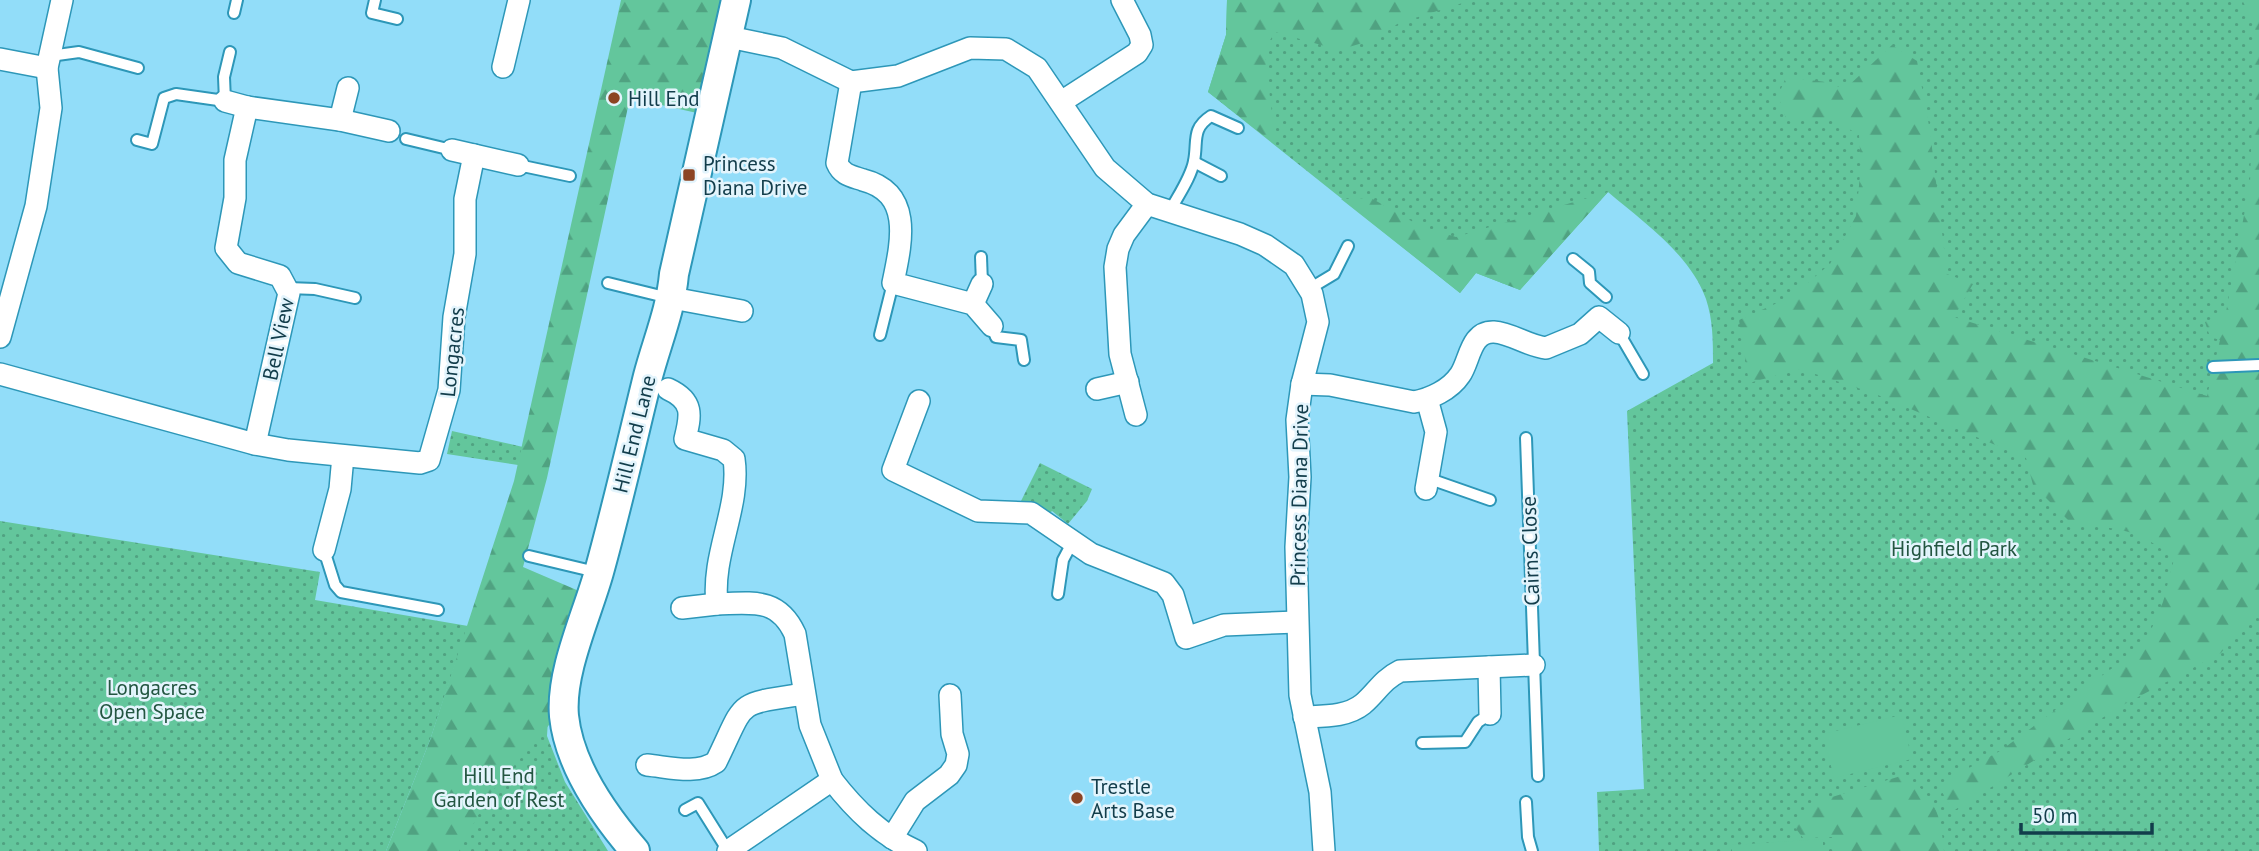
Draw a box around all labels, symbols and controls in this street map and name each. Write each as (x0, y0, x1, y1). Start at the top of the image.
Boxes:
place label: Hill End (628, 85, 700, 112)
marker: Hill End (606, 90, 622, 106)
place label: Princess Diana Drive (703, 150, 807, 201)
marker: Princess Diana Drive (681, 167, 697, 183)
street label: Bell View (256, 295, 300, 383)
street label: Longacres (434, 306, 470, 398)
street label: Hill End Lane (606, 372, 662, 496)
street label: Princess Diana Drive (1284, 403, 1314, 587)
street label: Cairns Close (1515, 496, 1545, 606)
park label: Highfield Park (1891, 535, 2017, 562)
park label: Longacres Open Space (99, 674, 205, 725)
park label: Hill End Garden of Rest (434, 762, 564, 813)
place label: Trestle Arts Base (1091, 773, 1175, 824)
marker: Trestle Arts Base (1069, 790, 1085, 806)
scale bar (2021, 792, 2152, 836)
text: 50 m (2032, 802, 2078, 829)

